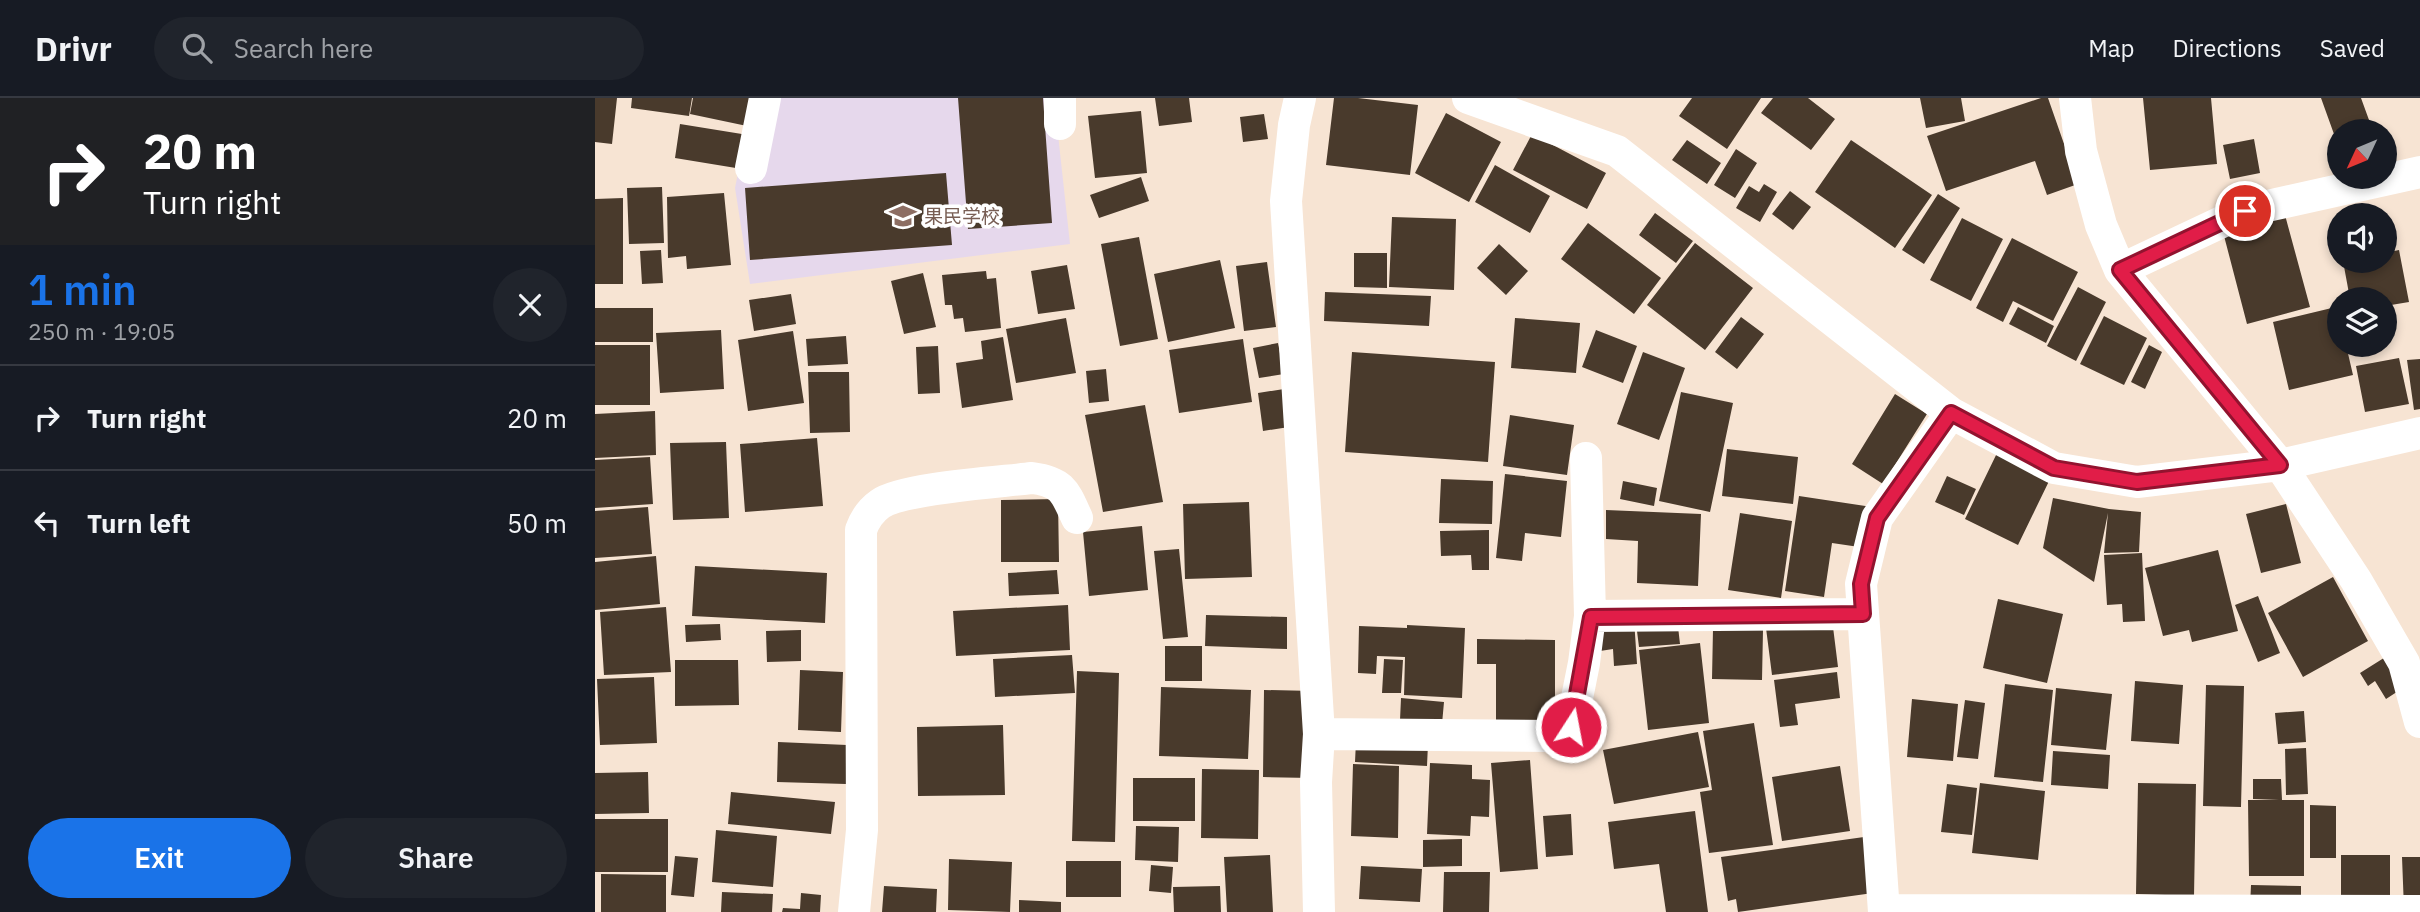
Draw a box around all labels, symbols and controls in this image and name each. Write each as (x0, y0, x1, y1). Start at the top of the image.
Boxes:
search box (154, 17, 644, 80)
text: Drivr (35, 27, 112, 70)
icon: search (178, 29, 216, 67)
text: Search here (234, 31, 373, 65)
text: Map (2088, 32, 2134, 64)
text: Directions (2172, 32, 2282, 64)
text: Saved (2320, 32, 2385, 64)
text: 20 m (143, 119, 257, 182)
north arrow (2327, 119, 2397, 189)
map controls (2327, 119, 2397, 357)
icon: right (28, 126, 119, 217)
text: Turn right (143, 181, 281, 223)
pin (2215, 181, 2275, 241)
icon: arrive (2226, 192, 2264, 230)
school or university icon: 果民学校 (888, 201, 918, 231)
button: sound (2327, 203, 2397, 273)
place label: 果民学校 (924, 204, 1000, 228)
text: 1 min (28, 262, 137, 317)
button: close (493, 268, 567, 342)
button: layers (2327, 287, 2397, 357)
text: 250 m · 19:05 (28, 316, 175, 346)
icon: right (28, 399, 66, 437)
text: Turn right (87, 401, 206, 435)
text: 20 m (507, 401, 567, 435)
icon: left (28, 504, 66, 542)
text: Turn left (87, 506, 190, 540)
text: 50 m (507, 506, 567, 540)
position arrow (1534, 690, 1608, 764)
button: Exit (28, 818, 291, 898)
button: Share (305, 818, 567, 898)

